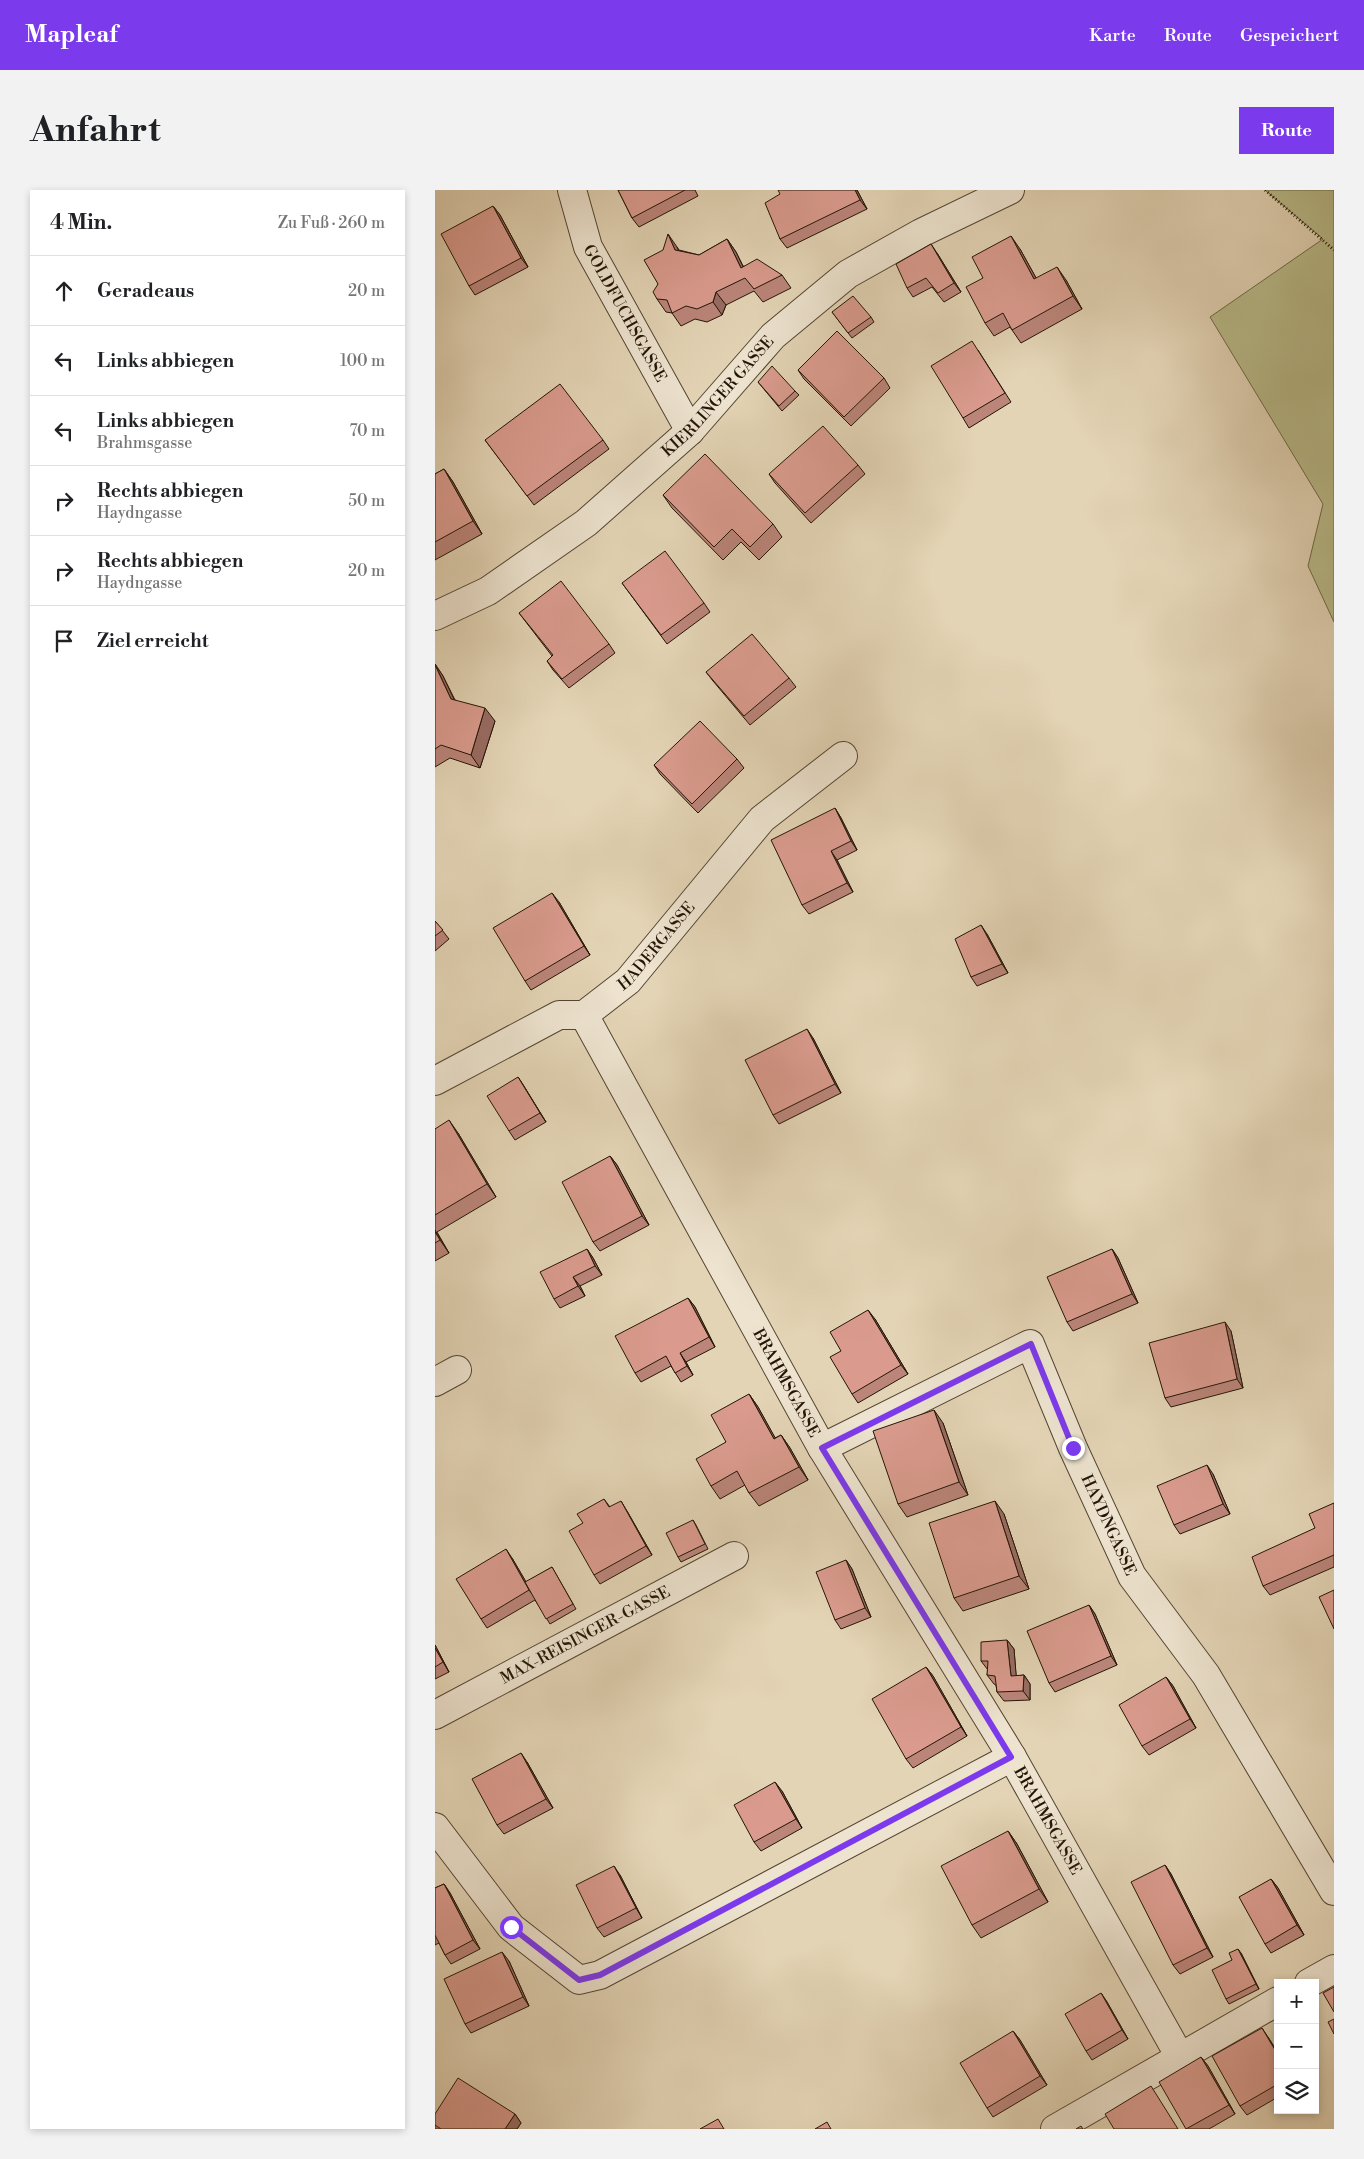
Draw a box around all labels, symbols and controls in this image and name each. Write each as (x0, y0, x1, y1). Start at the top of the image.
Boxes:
text: Mapleaf (25, 20, 118, 50)
text: Karte (1089, 24, 1136, 47)
text: Route (1164, 24, 1212, 47)
text: Gespeichert (1240, 24, 1339, 47)
button: Route (1239, 107, 1334, 154)
text: Anfahrt (30, 109, 161, 152)
text: 4 Min. (50, 210, 112, 236)
text: Zu Fuß · 260 m (278, 213, 385, 233)
street label: GOLDFUCHSGASSE (579, 241, 671, 386)
icon: ahead (50, 277, 78, 305)
text: Geradeaus (97, 279, 194, 303)
text: 20 m (348, 281, 385, 301)
street label: KIERLINGER GASSE (658, 332, 778, 461)
icon: left (50, 347, 78, 375)
text: Links abbiegen (97, 349, 234, 373)
text: 100 m (340, 351, 385, 371)
text: Links abbiegen (97, 409, 234, 433)
icon: left (50, 417, 78, 445)
text: 70 m (349, 421, 385, 441)
text: Brahmsgasse (97, 433, 192, 453)
text: Rechts abbiegen (97, 479, 243, 503)
icon: right (50, 487, 78, 515)
text: 50 m (348, 491, 385, 511)
text: Haydngasse (97, 503, 182, 523)
text: Rechts abbiegen (97, 549, 243, 573)
icon: right (50, 557, 78, 585)
text: 20 m (348, 561, 385, 581)
text: Haydngasse (97, 573, 182, 593)
icon: arrive (50, 627, 78, 655)
text: Ziel erreicht (97, 629, 208, 653)
street label: HADERGASSE (614, 898, 699, 995)
street label: BRAHMSGASSE (748, 1324, 824, 1441)
route end (1062, 1437, 1085, 1460)
street label: HAYDNGASSE (1077, 1471, 1141, 1579)
street label: MAX-REISINGER-GASSE (497, 1582, 674, 1689)
street label: BRAHMSGASSE (1009, 1762, 1086, 1878)
route start (500, 1916, 523, 1939)
map controls (1274, 1979, 1319, 2114)
button: + (1274, 1979, 1319, 2024)
button: − (1274, 2024, 1319, 2069)
button: layers (1274, 2069, 1319, 2114)

